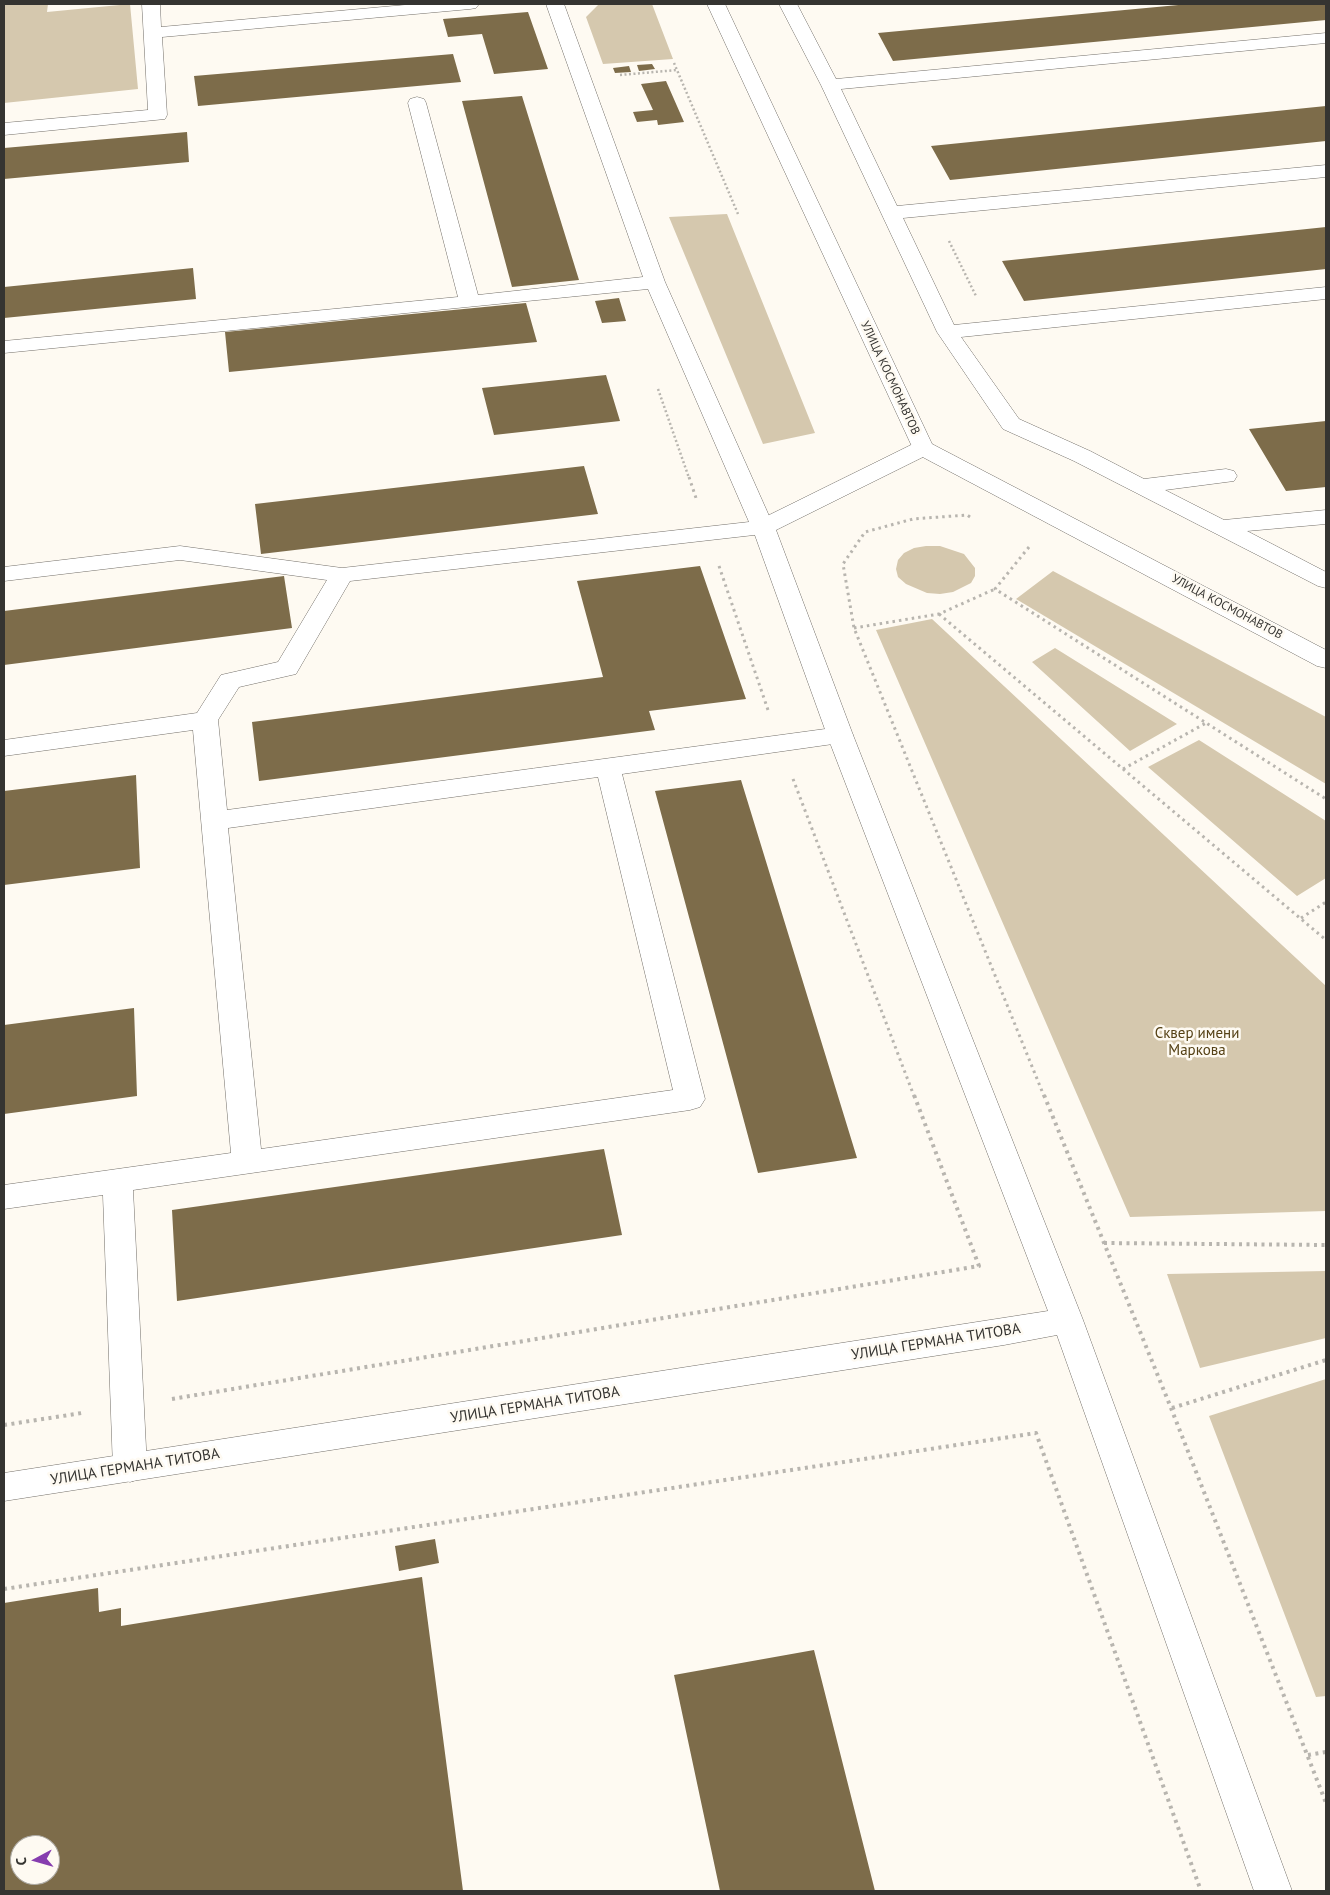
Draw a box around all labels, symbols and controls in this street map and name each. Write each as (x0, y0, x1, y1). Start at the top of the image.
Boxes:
street label: УЛИЦА КОСМОНАВТОВ (857, 319, 923, 437)
street label: УЛИЦА КОСМОНАВТОВ (1169, 572, 1285, 642)
park label: Сквер имени Маркова (1155, 1025, 1239, 1060)
street label: УЛИЦА ГЕРМАНА ТИТОВА (850, 1320, 1022, 1364)
street label: УЛИЦА ГЕРМАНА ТИТОВА (449, 1383, 621, 1427)
street label: УЛИЦА ГЕРМАНА ТИТОВА (49, 1445, 221, 1489)
north arrow (10, 1835, 60, 1885)
text: С (12, 1857, 30, 1866)

